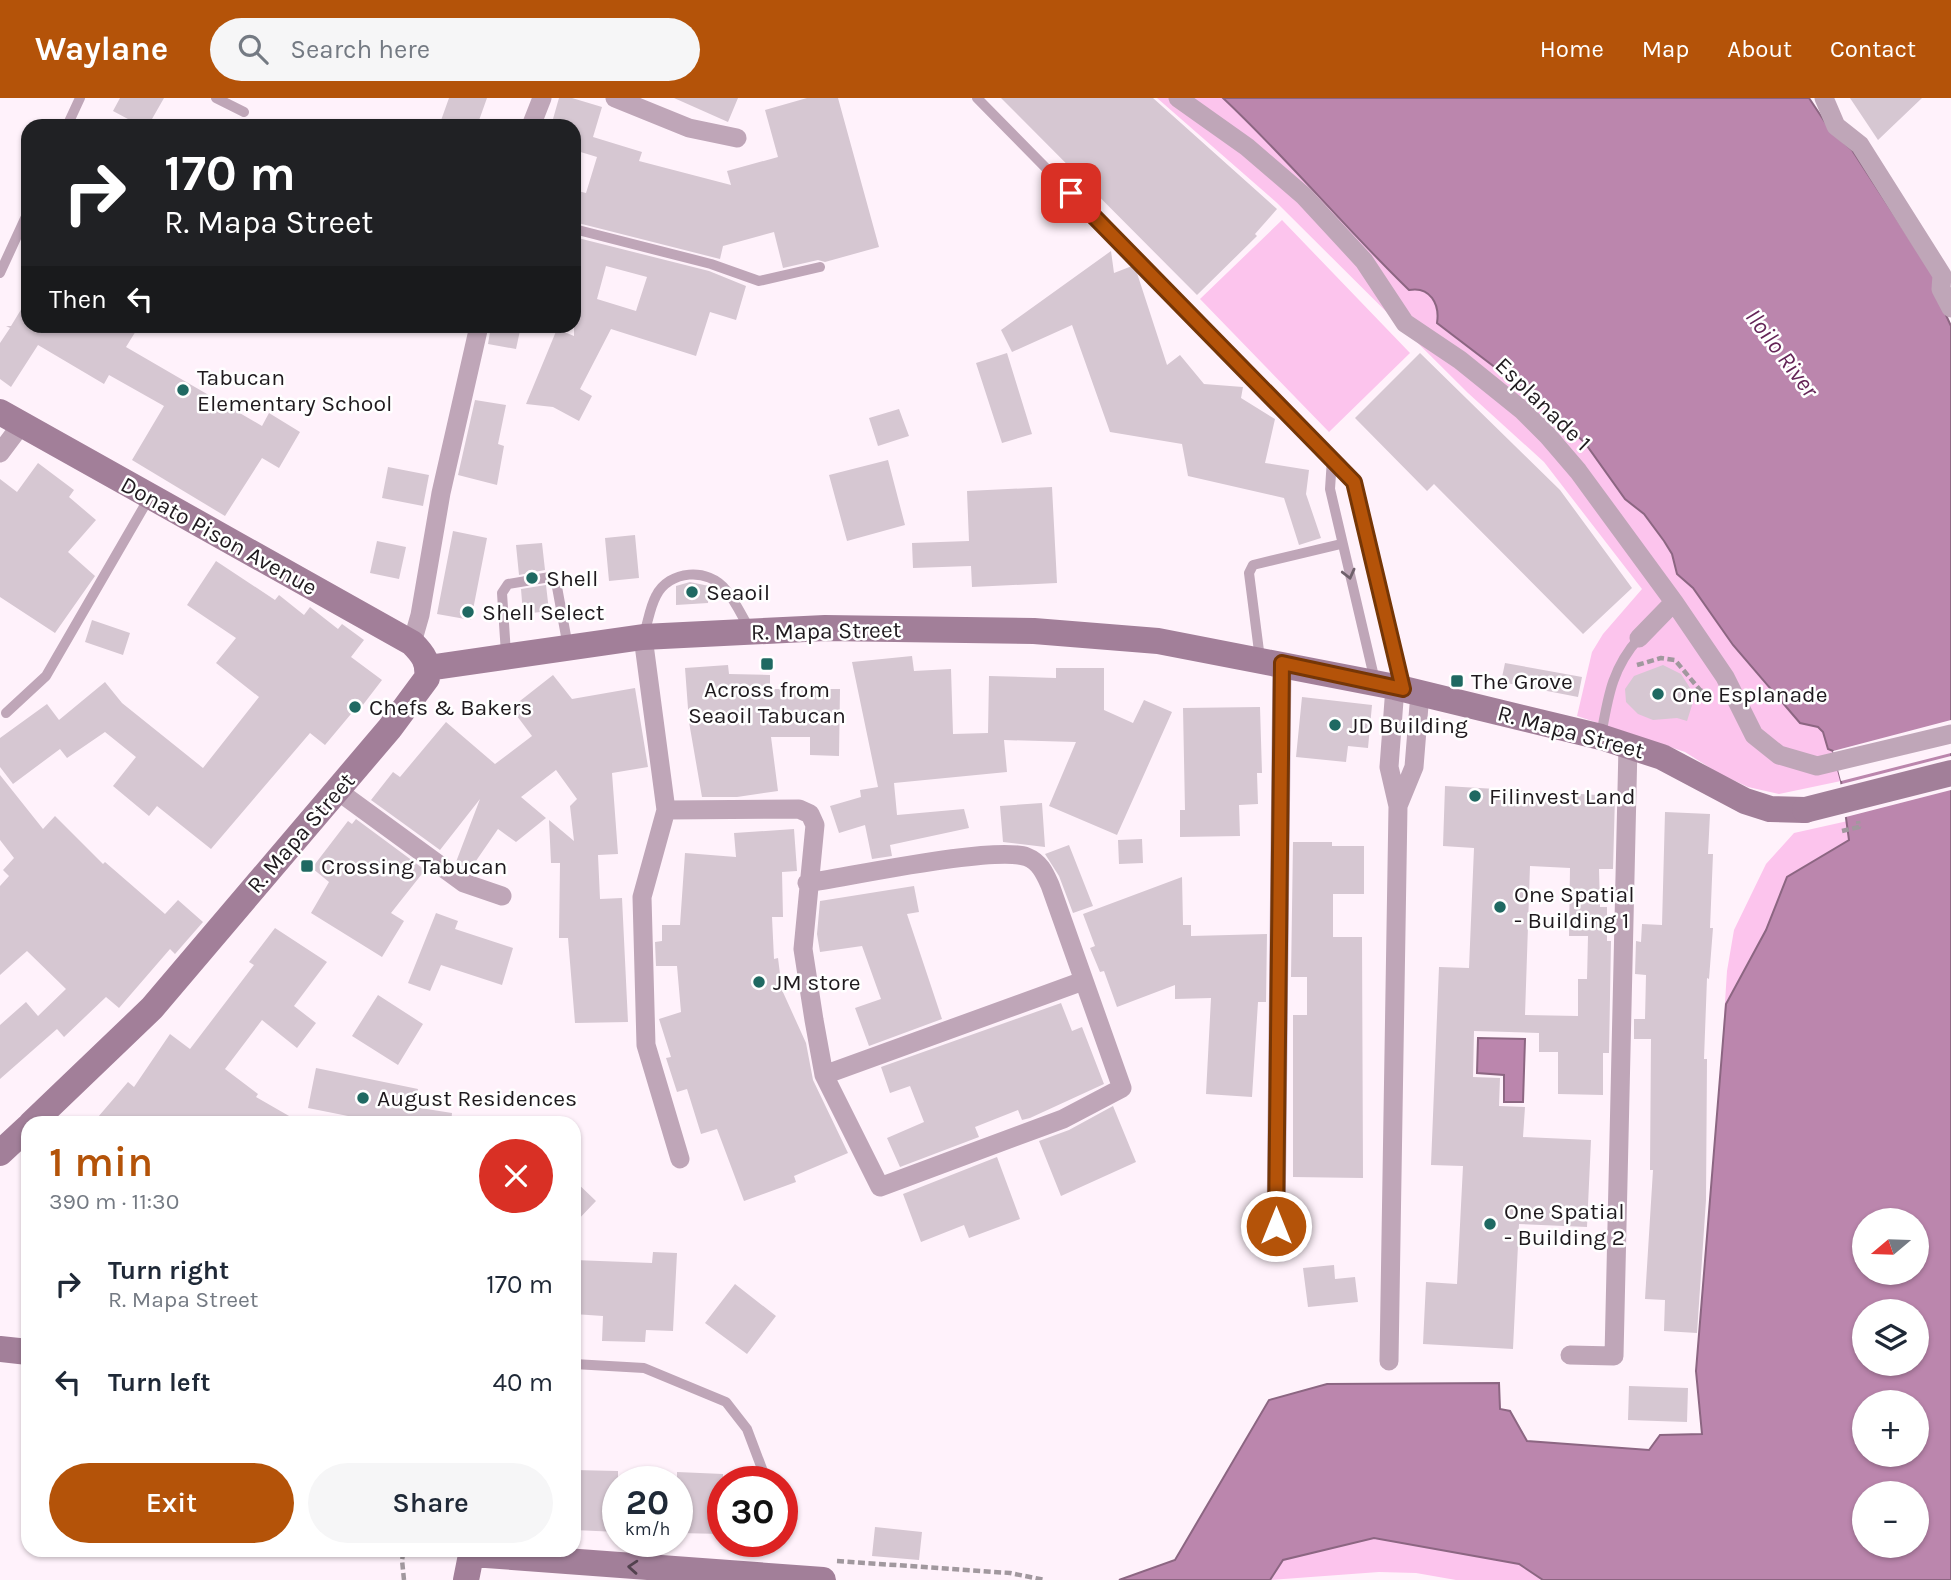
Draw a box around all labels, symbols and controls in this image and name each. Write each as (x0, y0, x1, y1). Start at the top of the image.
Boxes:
search box (210, 18, 700, 81)
text: Waylane (35, 30, 168, 68)
icon: search (234, 30, 272, 68)
text: Search here (290, 34, 430, 65)
text: Home (1540, 35, 1604, 63)
text: Map (1642, 35, 1689, 63)
text: About (1727, 35, 1792, 63)
text: Contact (1830, 35, 1916, 63)
text: 170 m (164, 145, 296, 202)
icon: right (49, 147, 140, 238)
pin (1041, 163, 1101, 223)
icon: arrive (1052, 174, 1090, 212)
text: R. Mapa Street (164, 204, 373, 241)
icon: left (121, 280, 159, 318)
text: Then (49, 284, 107, 315)
water label: Iloilo River (1740, 303, 1825, 403)
street label: Esplanade 1 (1490, 352, 1596, 456)
place label: Tabucan Elementary School (197, 364, 392, 417)
marker: Tabucan Elementary School (175, 382, 191, 398)
street label: Donato Pison Avenue (116, 471, 322, 601)
place label: Shell (546, 565, 598, 592)
one-way arrow (1341, 568, 1355, 580)
marker: Shell (524, 570, 540, 586)
place label: Seaoil (706, 579, 770, 606)
marker: Seaoil (684, 584, 700, 600)
place label: Shell Select (482, 599, 605, 626)
marker: Shell Select (460, 604, 476, 620)
street label: R. Mapa Street (751, 616, 902, 646)
marker: Across from Seaoil Tabucan (759, 656, 775, 672)
place label: The Grove (1471, 668, 1573, 695)
marker: The Grove (1449, 673, 1465, 689)
place label: Across from Seaoil Tabucan (688, 676, 846, 729)
place label: One Esplanade (1672, 681, 1828, 708)
marker: One Esplanade (1650, 686, 1666, 702)
place label: Chefs & Bakers (369, 694, 532, 721)
marker: Chefs & Bakers (347, 699, 363, 715)
street label: R. Mapa Street (1495, 699, 1648, 765)
place label: JD Building (1349, 712, 1468, 739)
marker: JD Building (1327, 717, 1343, 733)
street label: R. Mapa Street (241, 767, 361, 899)
place label: Filinvest Land (1489, 783, 1636, 810)
marker: Filinvest Land (1467, 788, 1483, 804)
place label: Crossing Tabucan (321, 853, 507, 880)
marker: Crossing Tabucan (299, 858, 315, 874)
place label: One Spatial - Building 1 (1514, 881, 1635, 934)
marker: One Spatial - Building 1 (1492, 899, 1508, 915)
place label: JM store (773, 969, 861, 996)
marker: JM store (751, 974, 767, 990)
place label: August Residences (377, 1085, 577, 1112)
marker: August Residences (355, 1090, 371, 1106)
text: 1 min (49, 1137, 153, 1187)
button: close (479, 1139, 553, 1213)
text: 390 m · 11:30 (49, 1188, 179, 1215)
position arrow (1239, 1189, 1313, 1263)
place label: One Spatial - Building 2 (1504, 1198, 1625, 1251)
north arrow (1852, 1208, 1928, 1284)
map controls (1852, 1208, 1929, 1558)
marker: One Spatial - Building 2 (1482, 1216, 1498, 1232)
text: Turn right (108, 1255, 229, 1286)
icon: right (49, 1265, 87, 1303)
text: 170 m (486, 1269, 553, 1300)
text: R. Mapa Street (108, 1286, 259, 1313)
button: layers (1852, 1299, 1929, 1376)
icon: left (49, 1363, 87, 1401)
text: Turn left (108, 1367, 210, 1398)
text: 40 m (493, 1367, 553, 1398)
button: + (1852, 1390, 1929, 1467)
button: Exit (49, 1463, 294, 1543)
button: Share (308, 1463, 553, 1543)
speed limit sign: 30 (707, 1466, 798, 1557)
button: − (1852, 1481, 1929, 1558)
text: 20 (626, 1482, 669, 1523)
text: km/h (625, 1518, 670, 1540)
one-way arrow (627, 1560, 638, 1575)

